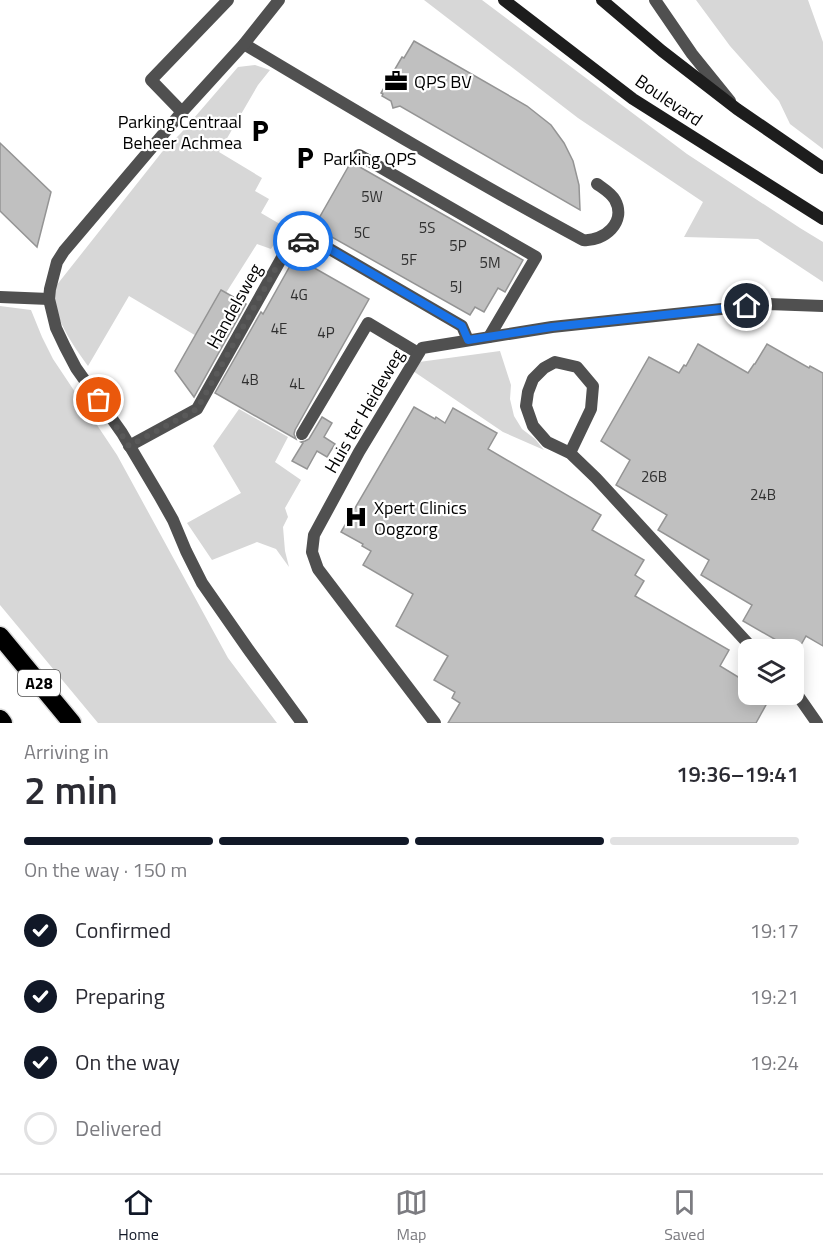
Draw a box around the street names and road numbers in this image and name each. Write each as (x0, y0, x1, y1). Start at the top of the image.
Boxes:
street label: Boulevard (630, 67, 708, 133)
street label: Handelsweg (199, 258, 269, 354)
street label: Huis ter Heideweg (318, 344, 410, 478)
road number: A28 (18, 670, 60, 696)

